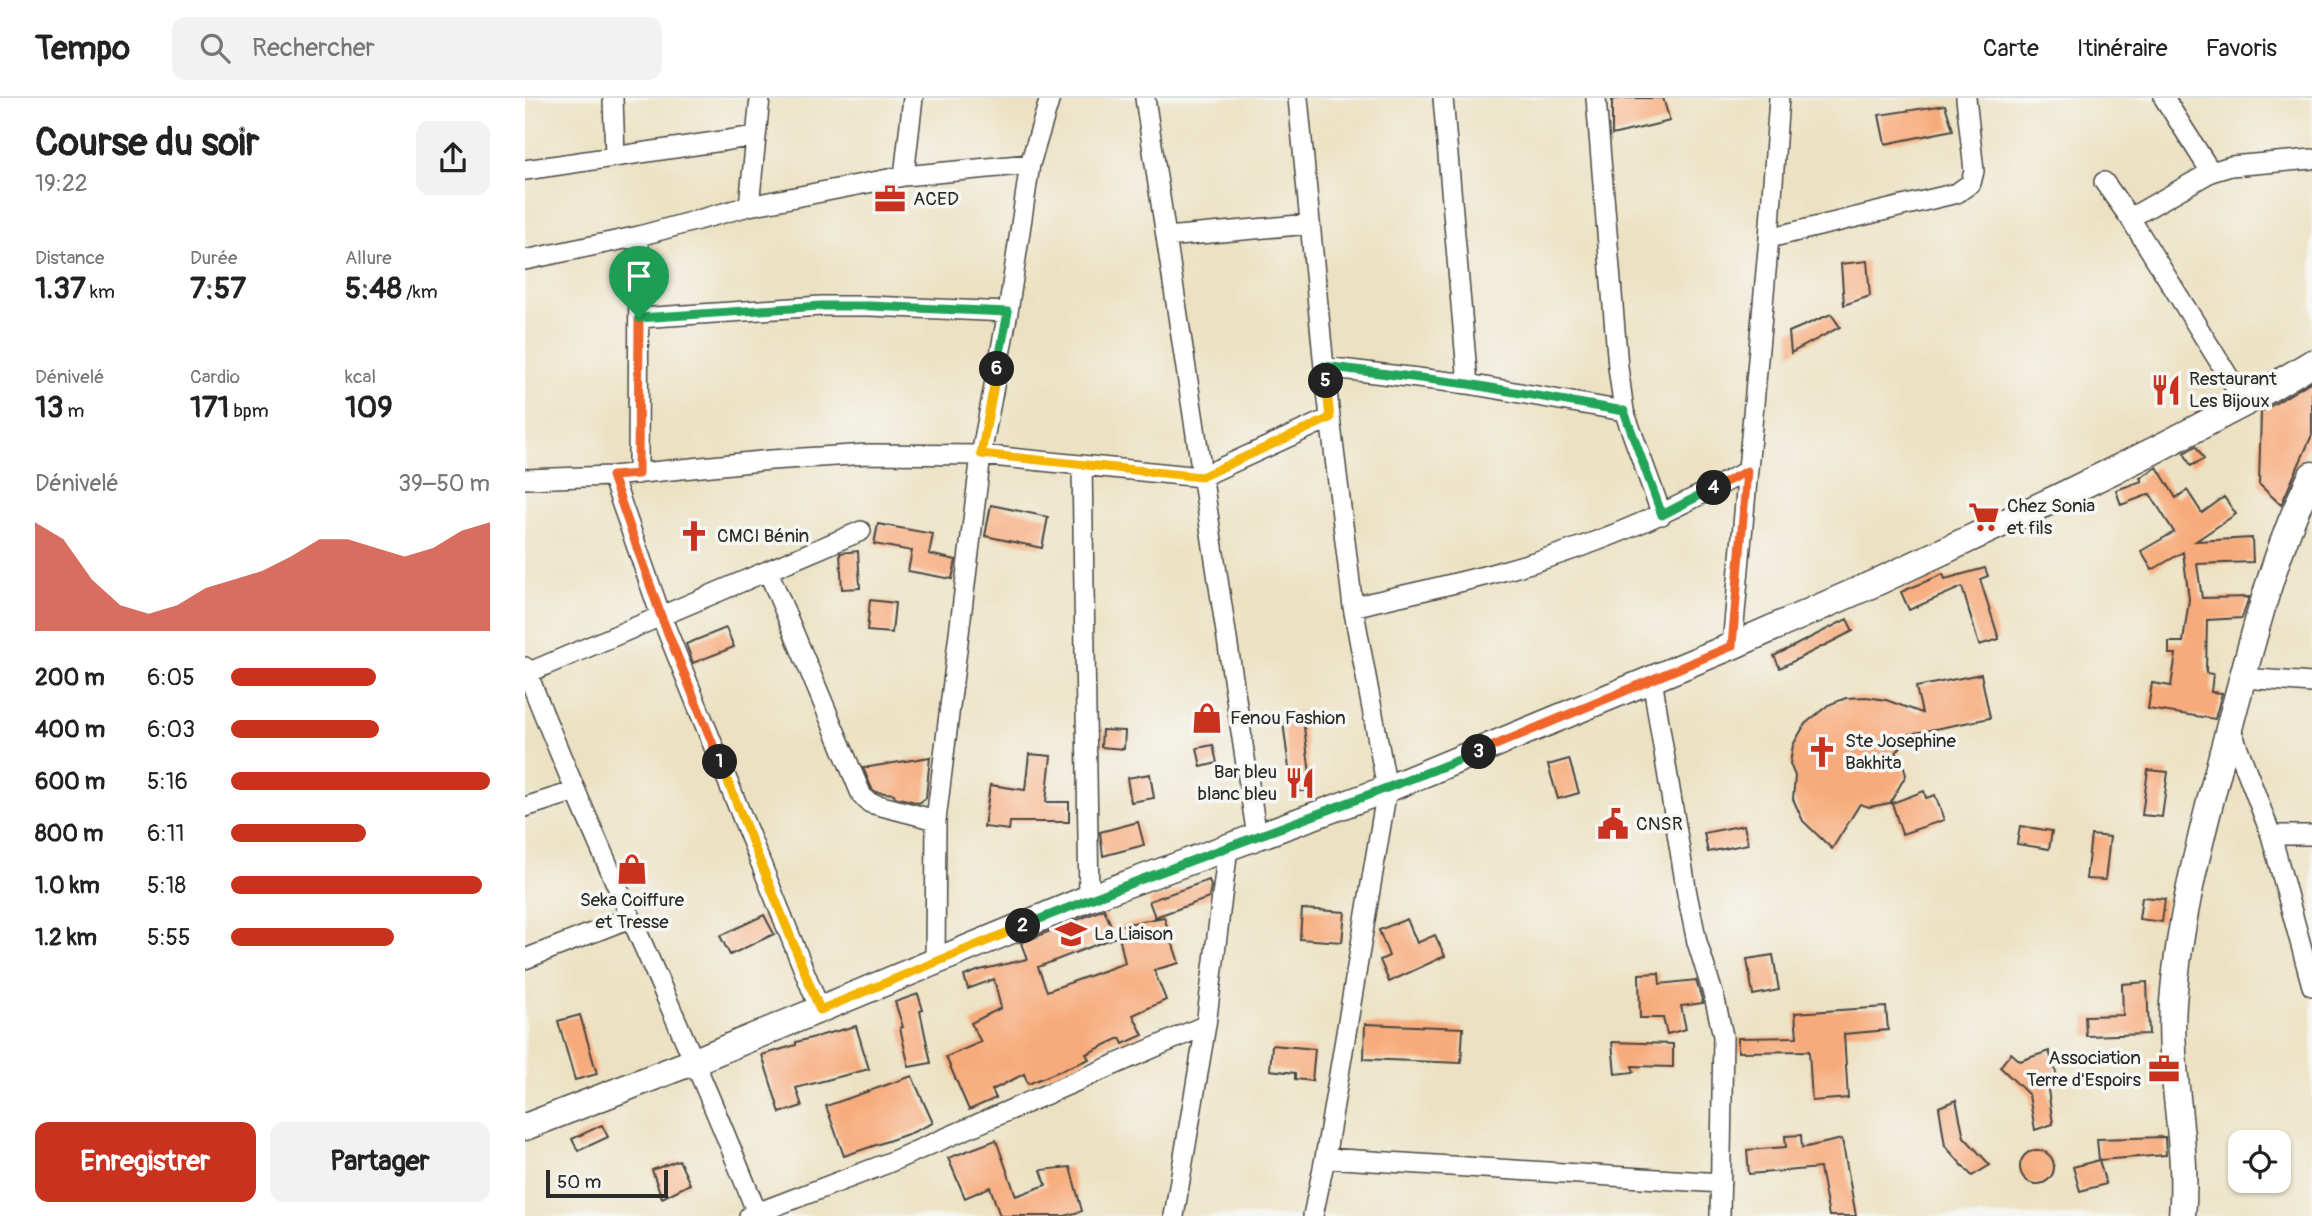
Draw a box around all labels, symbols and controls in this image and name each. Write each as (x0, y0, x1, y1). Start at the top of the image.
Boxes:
search box (172, 17, 662, 80)
text: Tempo (35, 28, 130, 69)
icon: search (196, 29, 234, 67)
text: Rechercher (252, 32, 375, 64)
text: Carte (1983, 34, 2039, 63)
text: Itinéraire (2077, 34, 2168, 63)
text: Favoris (2206, 34, 2277, 63)
text: Course du soir (35, 119, 259, 167)
button: share (416, 121, 490, 195)
text: 19:22 (35, 169, 88, 198)
office icon: ACED (873, 182, 907, 216)
place label: ACED (913, 187, 959, 211)
text: Distance (35, 246, 104, 270)
text: Durée (190, 246, 237, 270)
text: Allure (345, 246, 392, 270)
pin (609, 246, 669, 318)
icon: arrive (620, 257, 658, 295)
text: 1.37 (35, 270, 86, 307)
text: 7:57 (190, 270, 246, 307)
text: 5:48 (345, 270, 402, 307)
text: km (86, 280, 115, 304)
text: /km (402, 280, 438, 304)
pin: 6 (979, 352, 1015, 386)
text: 6 (991, 356, 1002, 380)
pin: 5 (1309, 364, 1343, 398)
text: Dénivelé (35, 365, 104, 389)
text: Cardio (190, 365, 240, 389)
text: kcal (345, 365, 376, 389)
place label: Restaurant Les Bijoux (2189, 367, 2277, 413)
text: 5 (1320, 368, 1331, 392)
restaurant icon: Restaurant Les Bijoux (2149, 373, 2183, 407)
text: 13 (35, 389, 63, 426)
text: 171 (190, 389, 229, 426)
text: 109 (345, 389, 393, 426)
text: m (63, 399, 84, 423)
text: bpm (229, 399, 269, 423)
text: Dénivelé (35, 469, 119, 498)
text: 39–50 m (398, 469, 490, 498)
pin: 4 (1697, 470, 1731, 506)
text: 4 (1708, 475, 1719, 499)
place label: Chez Sonia et fils (2007, 494, 2095, 540)
supermarket icon: Chez Sonia et fils (1967, 500, 2001, 534)
church icon: CMCI Bénin (677, 519, 711, 553)
place label: CMCI Bénin (717, 524, 809, 548)
text: 200 m (35, 663, 105, 692)
text: 6:05 (147, 663, 195, 692)
shop icon: Fenou Fashion (1190, 701, 1224, 735)
place label: Fenou Fashion (1230, 706, 1346, 730)
text: 400 m (35, 715, 105, 744)
text: 6:03 (147, 715, 195, 744)
place label: Ste Josephine Bakhita (1845, 729, 1956, 775)
pin: 3 (1461, 734, 1497, 770)
church icon: Ste Josephine Bakhita (1805, 735, 1839, 769)
text: 3 (1473, 739, 1484, 763)
pin: 1 (703, 744, 737, 780)
text: 1 (716, 749, 723, 773)
place label: Bar bleu blanc bleu (1198, 760, 1277, 806)
restaurant icon: Bar bleu blanc bleu (1283, 766, 1317, 800)
text: 600 m (35, 767, 105, 796)
text: 5:16 (147, 767, 188, 796)
public building icon: CNSR (1596, 807, 1630, 841)
place label: CNSR (1636, 812, 1683, 836)
text: 800 m (35, 819, 103, 848)
text: 6:11 (147, 819, 185, 848)
shop icon: Seka Coiffure et Tresse (615, 852, 649, 886)
text: 1.0 km (35, 871, 100, 900)
text: 5:18 (147, 871, 186, 900)
place label: Seka Coiffure et Tresse (580, 888, 685, 934)
pin: 2 (1005, 908, 1041, 944)
text: 2 (1017, 913, 1028, 937)
school or university icon: La Liaison (1054, 917, 1088, 951)
place label: La Liaison (1094, 922, 1173, 946)
text: 1.2 km (35, 923, 97, 952)
text: 5:55 (147, 923, 191, 952)
place label: Association Terre d'Espoirs (2026, 1046, 2141, 1092)
office icon: Association Terre d'Espoirs (2147, 1052, 2181, 1086)
button: Enregistrer (35, 1122, 256, 1202)
button: Partager (270, 1122, 490, 1202)
map controls (2228, 1130, 2291, 1193)
button: locate (2228, 1130, 2291, 1193)
scale bar (546, 1167, 669, 1199)
text: 50 m (557, 1170, 601, 1194)

